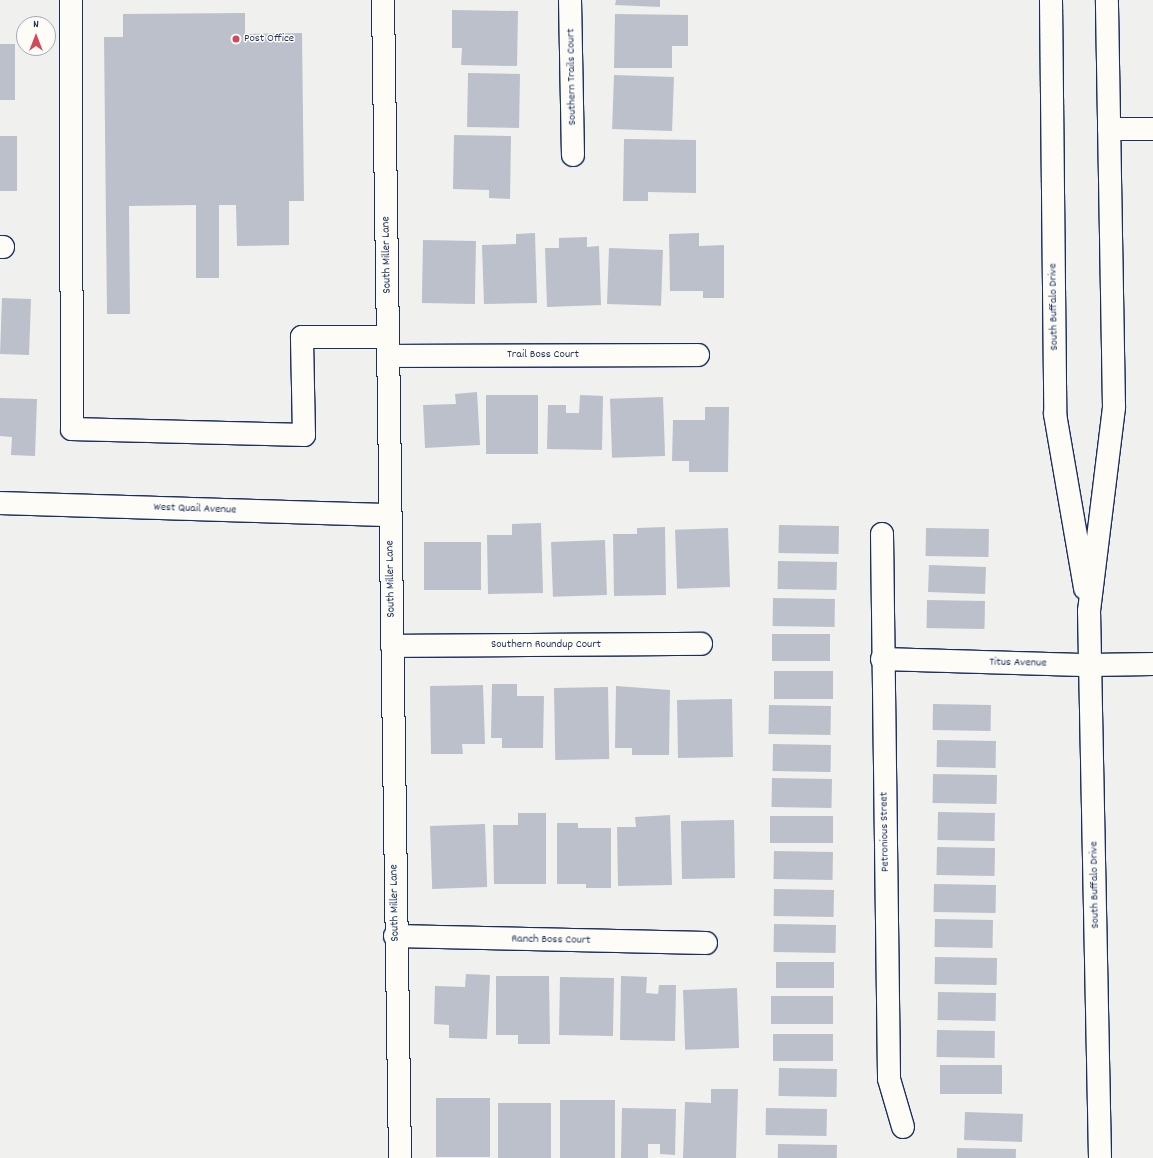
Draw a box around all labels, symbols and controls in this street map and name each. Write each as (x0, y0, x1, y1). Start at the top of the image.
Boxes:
north arrow (16, 16, 56, 56)
text: N (33, 17, 39, 33)
street label: Southern Trails Court (564, 28, 580, 126)
place label: Post Office (244, 32, 294, 46)
marker: Post Office (231, 34, 241, 44)
street label: South Miller Lane (379, 216, 395, 294)
street label: South Buffalo Drive (1046, 263, 1062, 351)
street label: Trail Boss Court (507, 348, 579, 362)
street label: West Quail Avenue (153, 500, 237, 518)
street label: South Miller Lane (383, 540, 399, 618)
street label: Southern Roundup Court (491, 638, 601, 652)
street label: Titus Avenue (989, 655, 1047, 671)
street label: Petronious Street (877, 792, 893, 872)
street label: South Buffalo Drive (1087, 841, 1103, 929)
street label: South Miller Lane (387, 864, 403, 942)
street label: Ranch Boss Court (511, 932, 591, 948)

